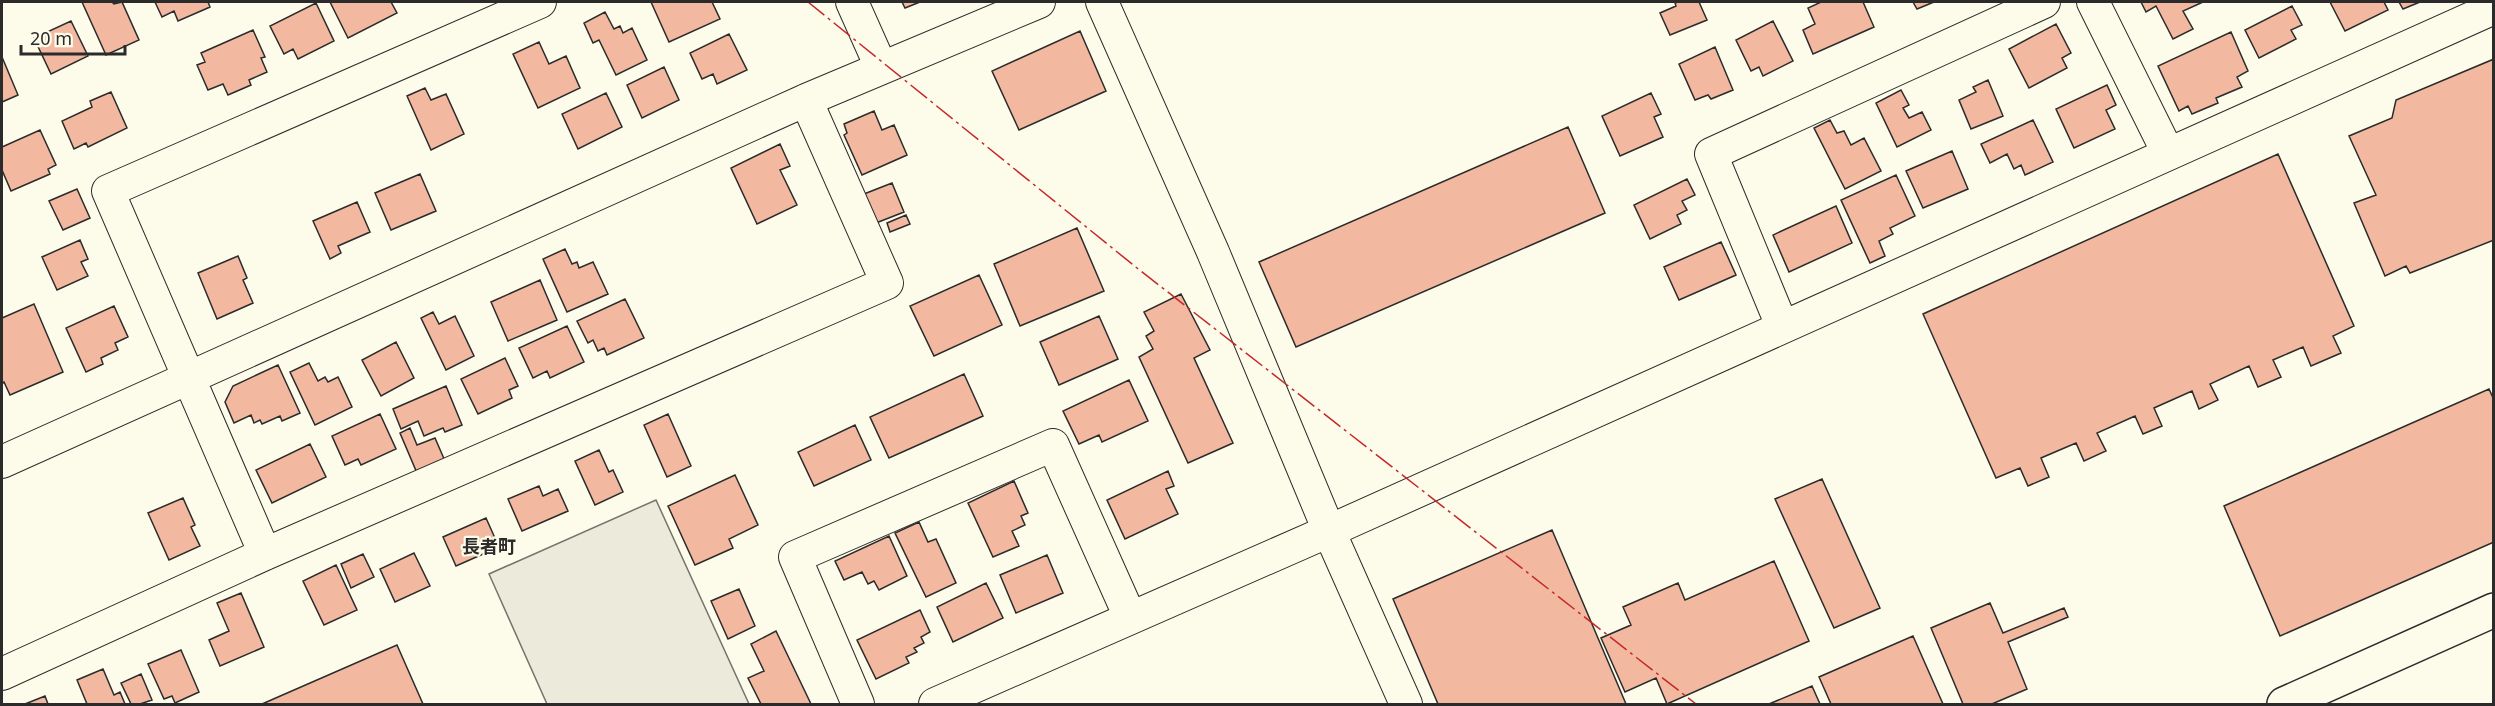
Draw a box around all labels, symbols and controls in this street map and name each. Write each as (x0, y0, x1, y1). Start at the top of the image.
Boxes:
scale bar (21, 18, 124, 56)
text: 20 m (30, 26, 72, 50)
district label: 長者町 (462, 534, 516, 558)

